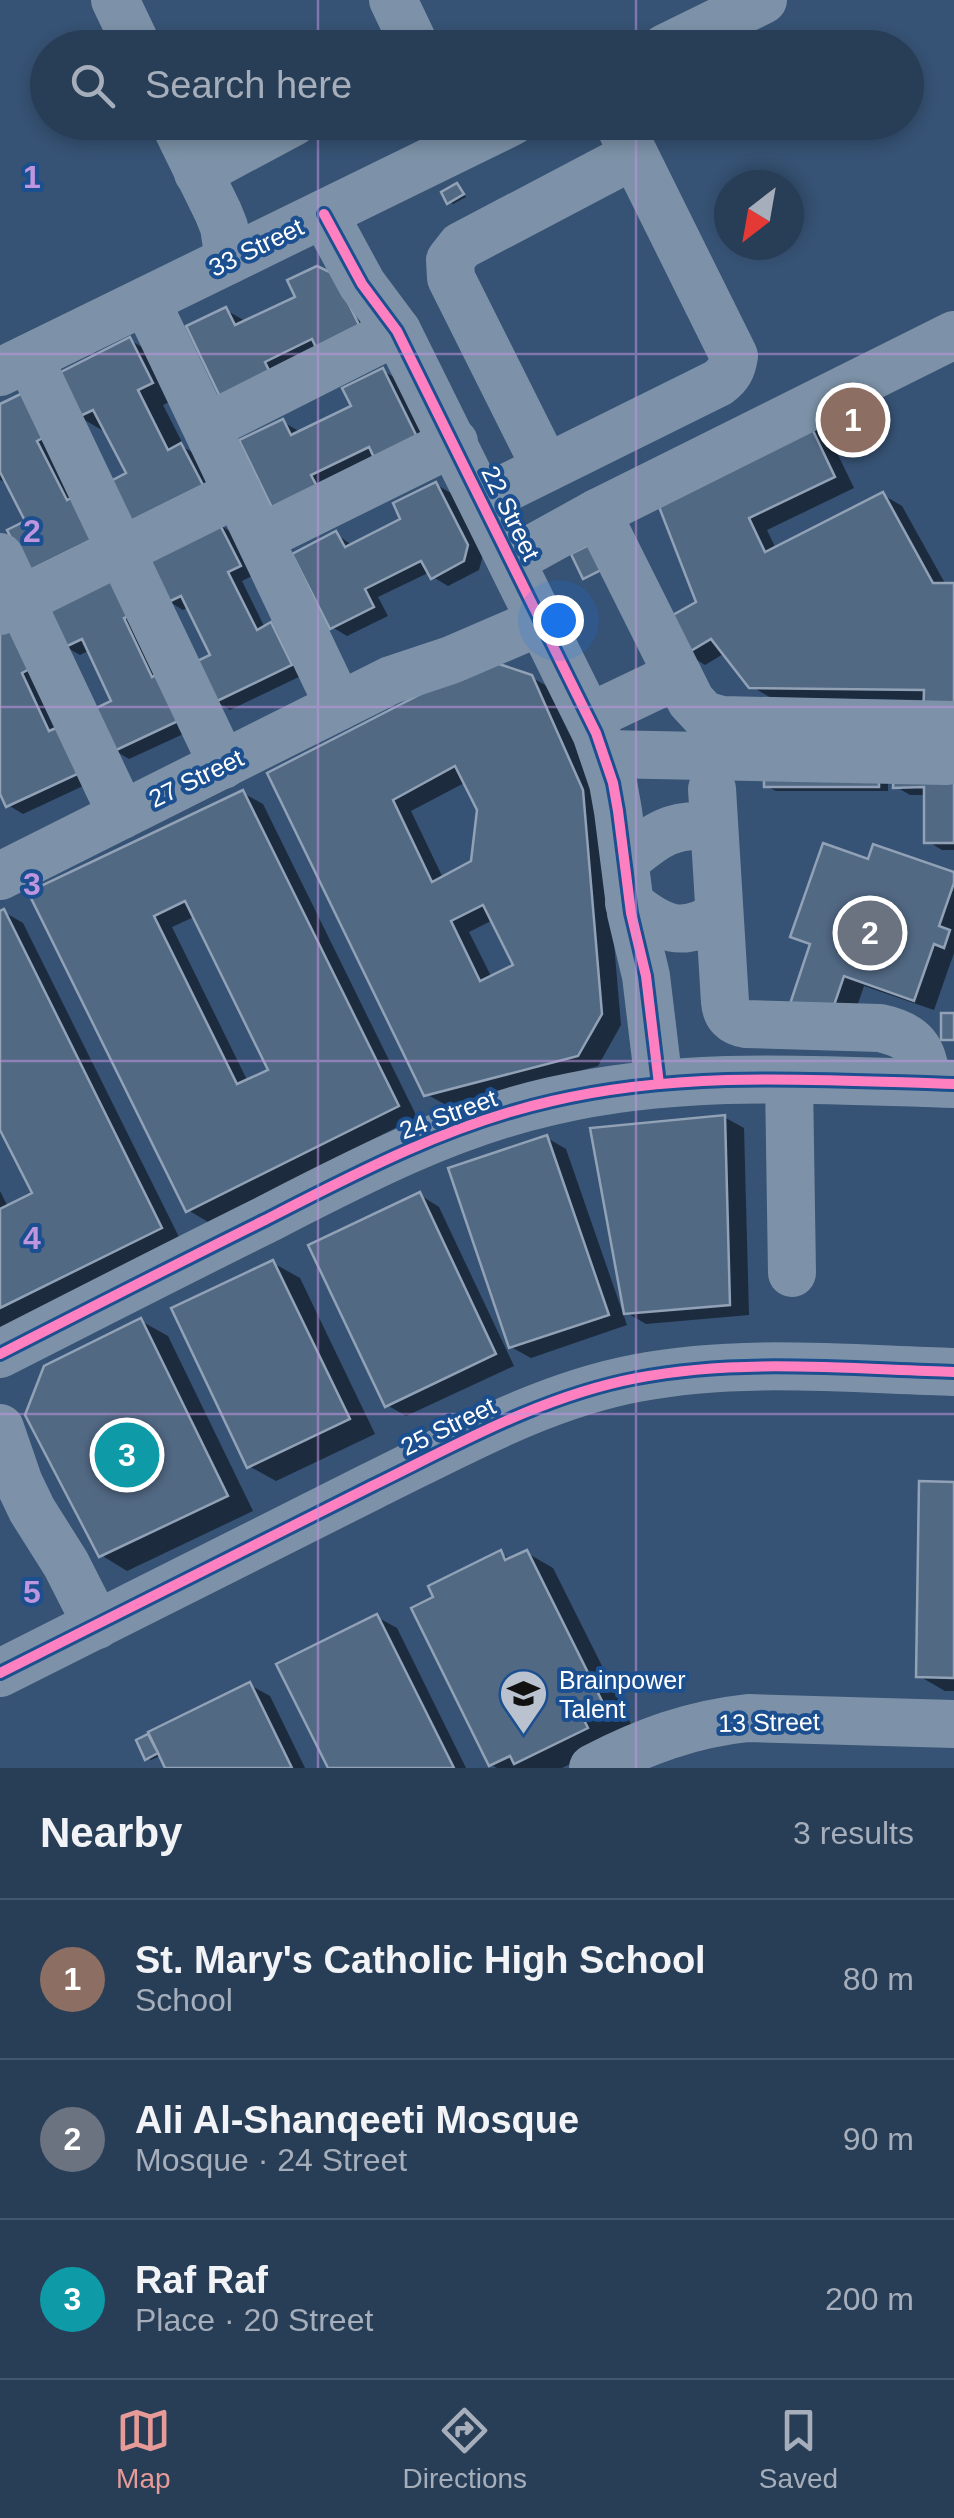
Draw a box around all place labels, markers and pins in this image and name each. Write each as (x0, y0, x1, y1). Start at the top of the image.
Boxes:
pin: 1 (820, 382, 886, 458)
pin: 2 (838, 896, 902, 970)
pin: 3 (94, 1418, 160, 1492)
place label: Brainpower Talent (559, 1666, 685, 1723)
school or university icon: Brainpower Talent (498, 1668, 550, 1736)

